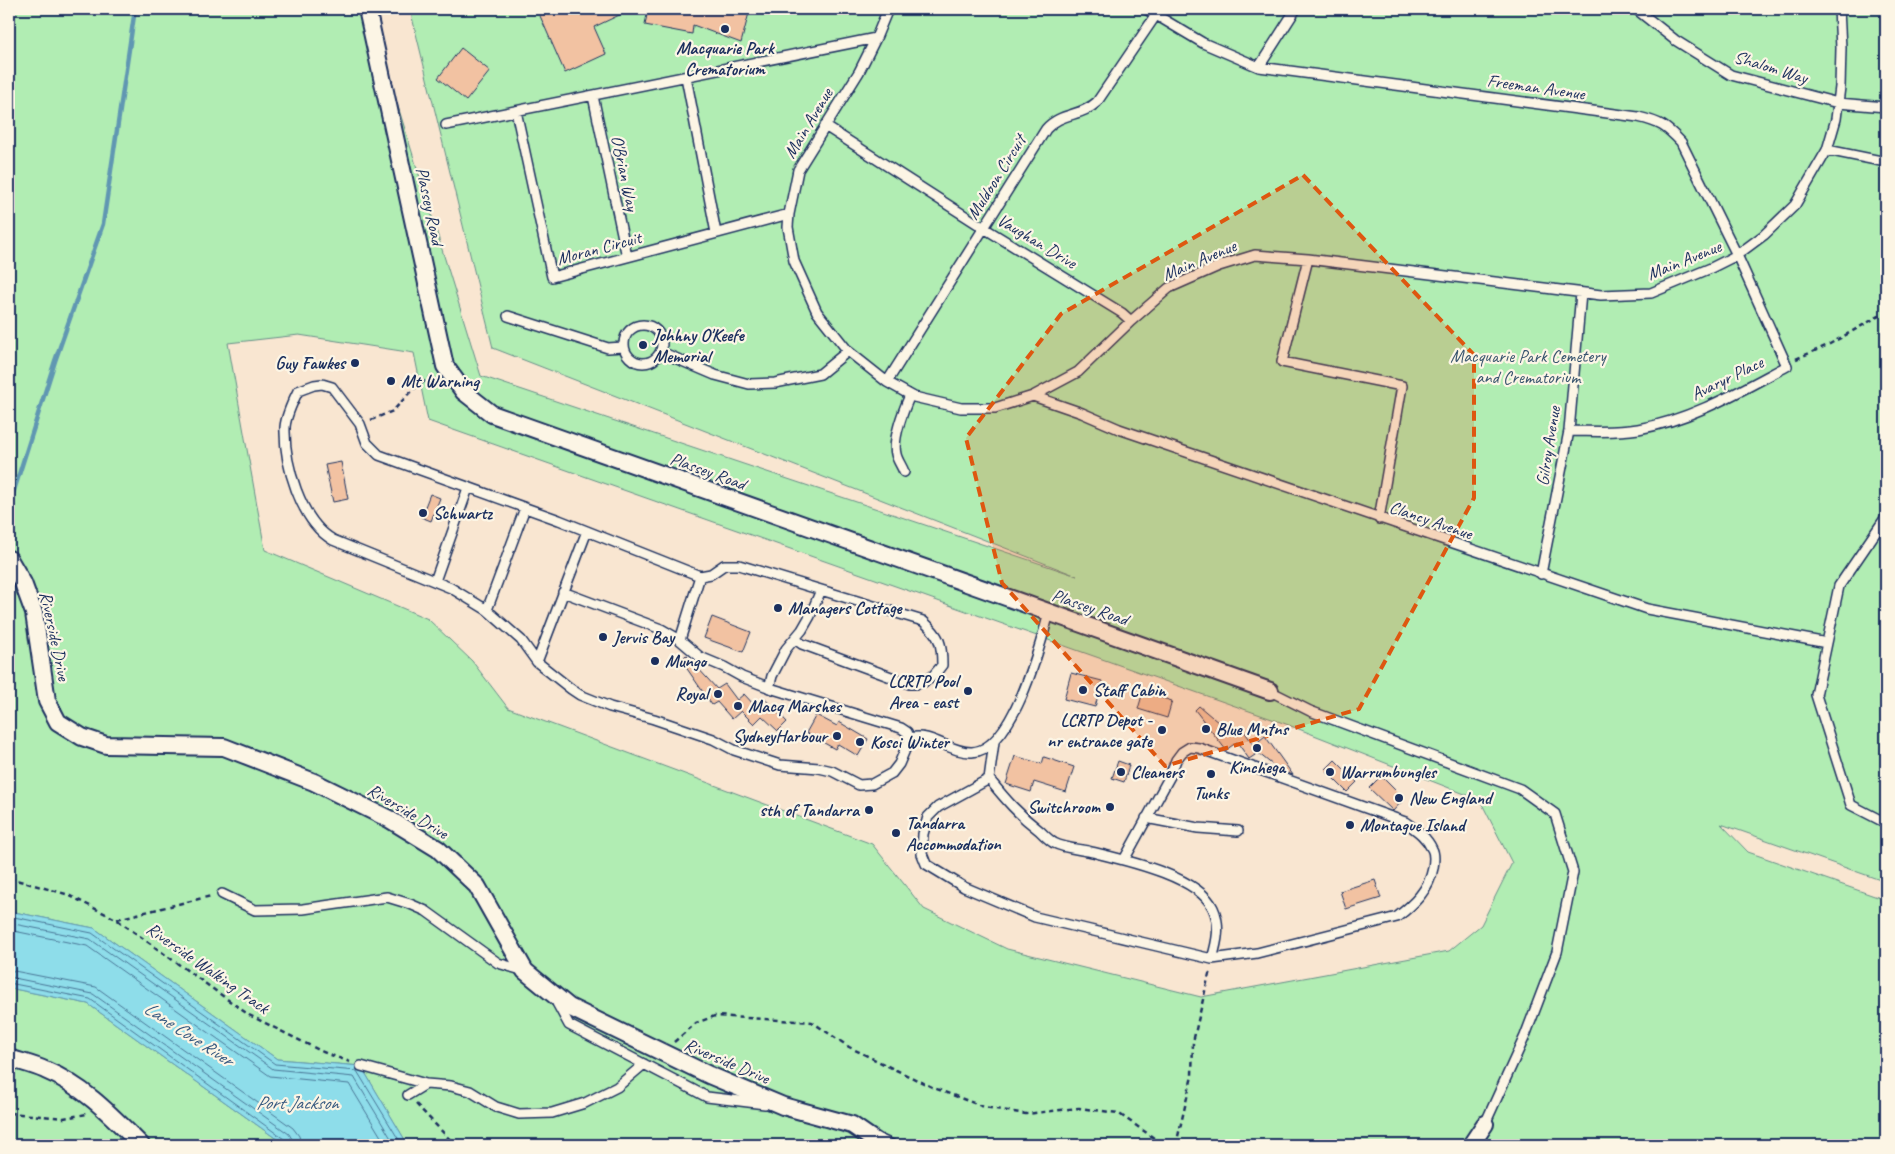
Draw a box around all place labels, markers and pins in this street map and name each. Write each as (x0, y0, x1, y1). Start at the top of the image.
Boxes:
marker: Macquarie Park Crematorium (719, 23, 731, 35)
place label: Macquarie Park Crematorium (676, 37, 776, 80)
place label: Johhny O'Keefe Memorial (651, 324, 746, 367)
marker: Johhny O'Keefe Memorial (637, 339, 649, 351)
place label: Guy Fawkes (275, 352, 347, 374)
marker: Guy Fawkes (349, 357, 361, 369)
place label: Mt Warning (401, 370, 481, 392)
marker: Mt Warning (385, 375, 397, 387)
place label: Schwartz (433, 502, 493, 524)
marker: Schwartz (417, 507, 429, 519)
place label: Managers Cottage (788, 597, 903, 619)
marker: Managers Cottage (772, 602, 784, 614)
place label: Jervis Bay (611, 626, 676, 648)
marker: Jervis Bay (597, 631, 609, 643)
place label: Mungo (665, 650, 707, 672)
marker: Mungo (649, 655, 661, 667)
place label: LCRTP Pool Area - east (889, 670, 962, 713)
place label: Staff Cabin (1093, 679, 1167, 701)
place label: Royal (675, 683, 712, 705)
marker: Staff Cabin (1077, 684, 1089, 696)
marker: LCRTP Pool Area - east (962, 685, 974, 697)
marker: Royal (712, 688, 724, 700)
place label: Macq Marshes (748, 695, 842, 717)
marker: Macq Marshes (732, 700, 744, 712)
place label: LCRTP Depot - nr entrance gate (1047, 709, 1154, 752)
place label: Blue Mntns (1216, 718, 1289, 740)
marker: Blue Mntns (1200, 723, 1212, 735)
marker: LCRTP Depot - nr entrance gate (1156, 724, 1168, 736)
place label: SydneyHarbour (733, 725, 830, 747)
marker: SydneyHarbour (831, 730, 843, 742)
place label: Kosci Winter (870, 731, 951, 753)
marker: Kosci Winter (854, 736, 866, 748)
marker: Kinchega (1251, 742, 1263, 754)
place label: Kinchega (1229, 756, 1286, 778)
place label: Cleaners (1131, 761, 1185, 783)
place label: Warrumbungles (1340, 761, 1438, 783)
marker: Cleaners (1115, 766, 1127, 778)
marker: Warrumbungles (1324, 766, 1336, 778)
marker: Tunks (1205, 768, 1217, 780)
place label: Tunks (1194, 782, 1230, 804)
place label: New England (1409, 787, 1494, 809)
marker: New England (1393, 792, 1405, 804)
place label: Switchroom (1028, 796, 1101, 818)
place label: sth of Tandarra (760, 799, 861, 821)
marker: Switchroom (1104, 801, 1116, 813)
marker: sth of Tandarra (863, 804, 875, 816)
place label: Tandarra Accommodation (906, 812, 1002, 855)
place label: Montague Island (1360, 814, 1467, 836)
marker: Montague Island (1344, 819, 1356, 831)
marker: Tandarra Accommodation (890, 827, 902, 839)

